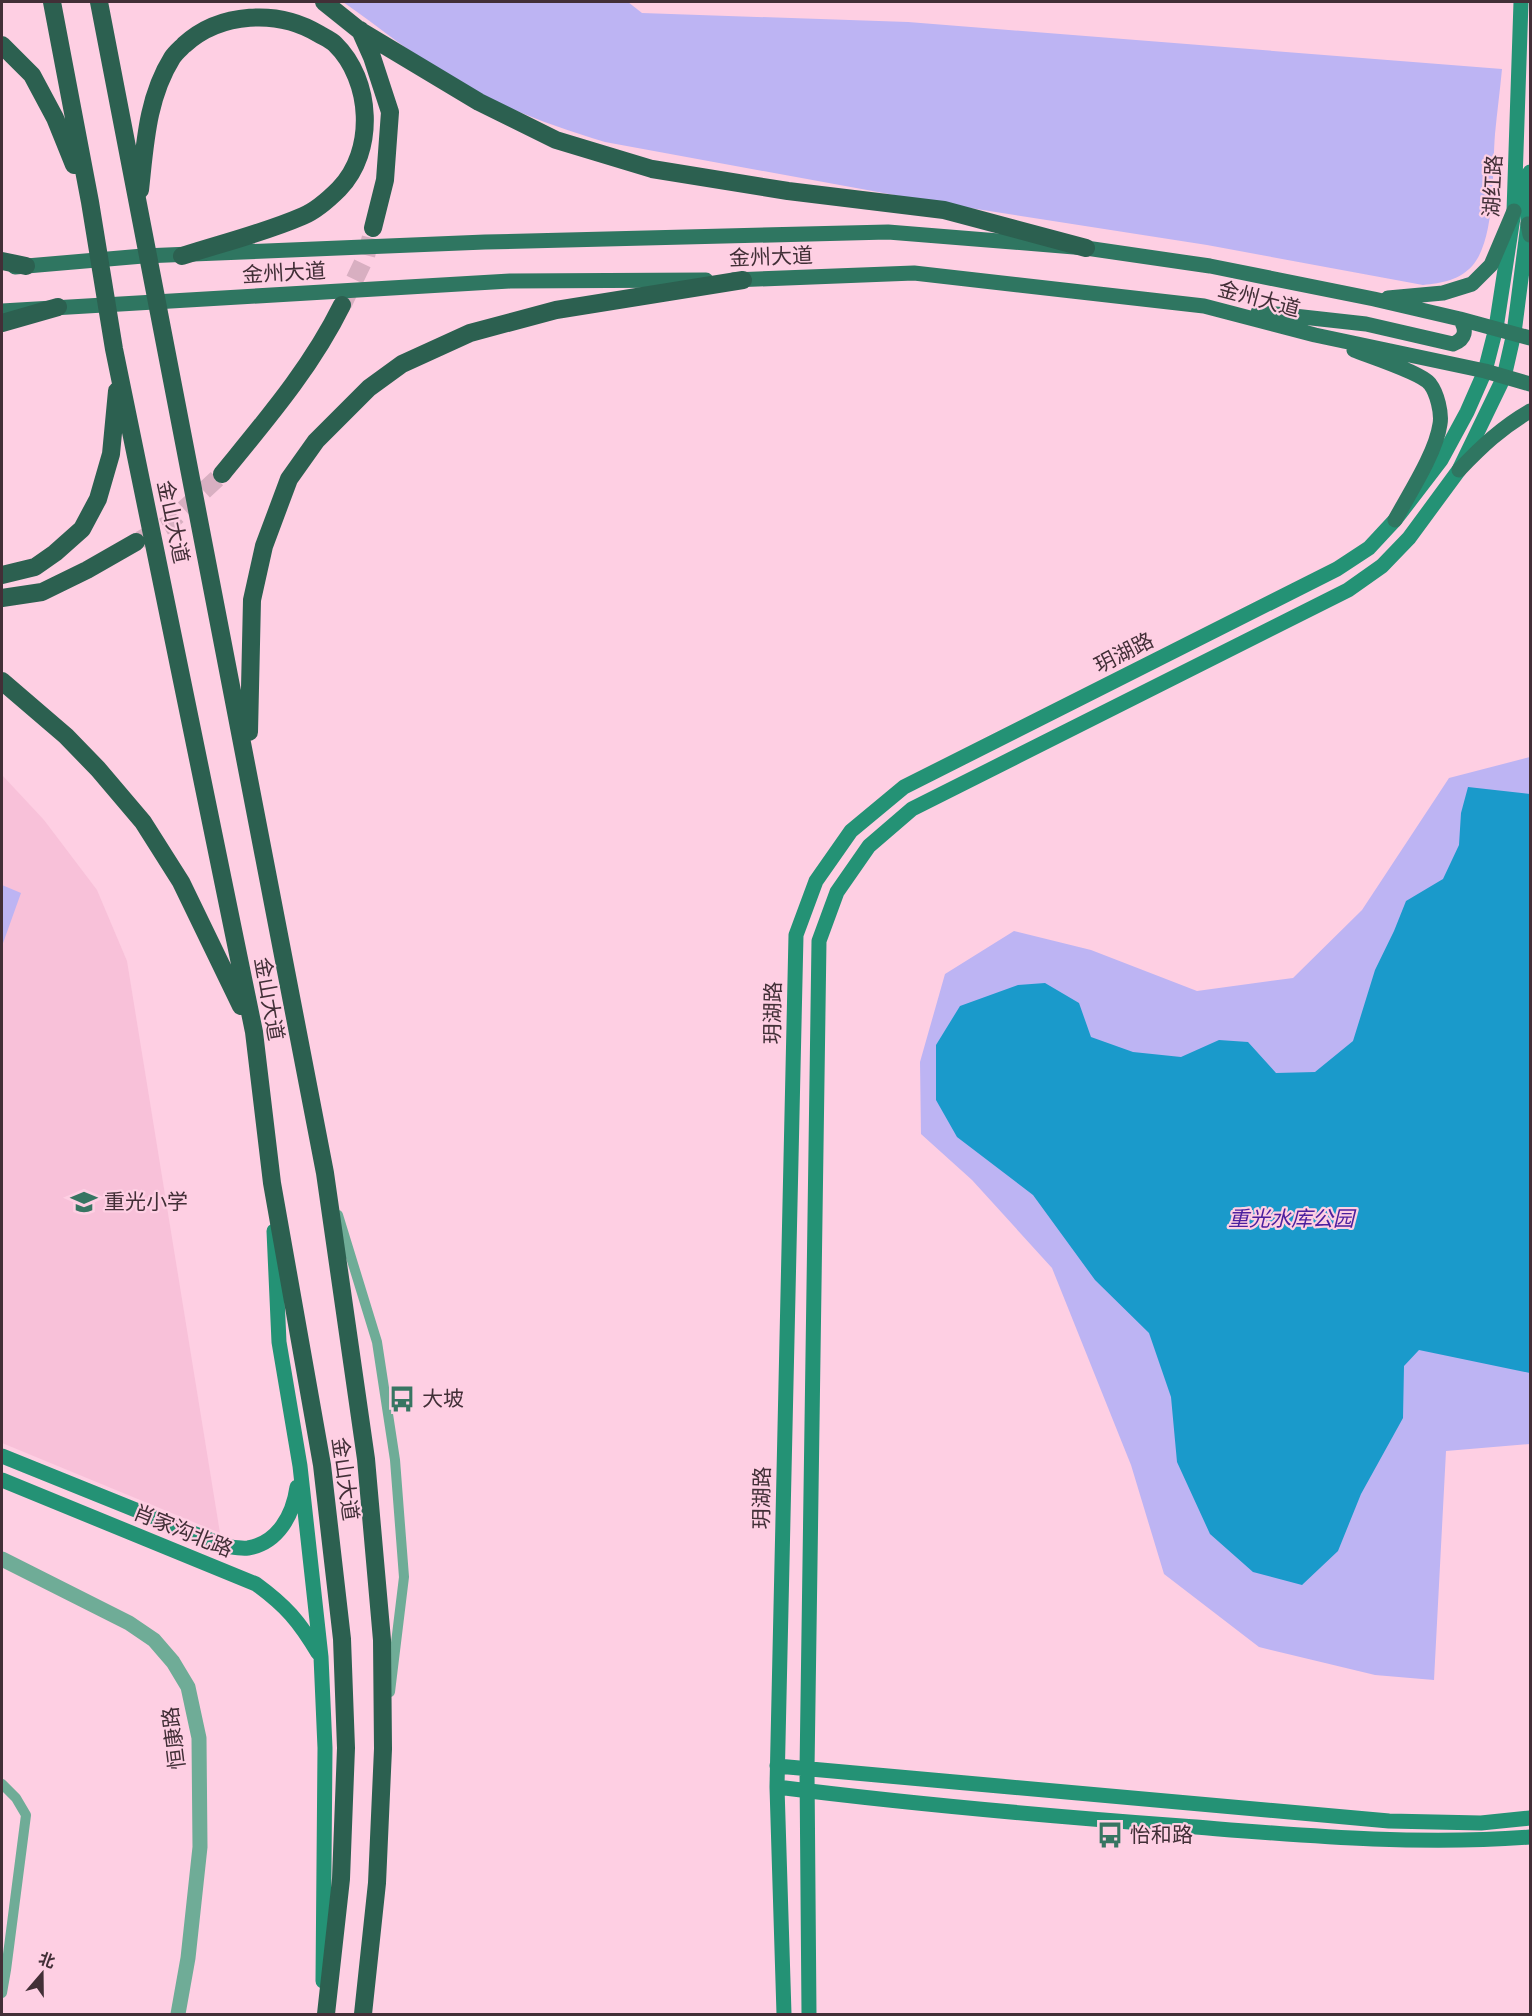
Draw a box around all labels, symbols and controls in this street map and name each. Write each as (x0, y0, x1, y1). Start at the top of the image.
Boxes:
street label: 湖红路 (1477, 154, 1508, 218)
street label: 金州大道 (729, 242, 813, 271)
street label: 金州大道 (241, 257, 327, 288)
street label: 金州大道 (1215, 275, 1303, 322)
street label: 金山大道 (152, 478, 195, 566)
street label: 玥湖路 (1090, 626, 1158, 679)
street label: 金山大道 (249, 955, 290, 1043)
street label: 玥湖路 (758, 981, 787, 1045)
school or university icon: 重光小学 (69, 1187, 99, 1217)
place label: 重光小学 (104, 1188, 188, 1215)
park label: 重光水库公园 (1228, 1205, 1357, 1232)
bus stop icon: 大坡 (387, 1384, 417, 1414)
place label: 大坡 (422, 1385, 464, 1412)
street label: 金山大道 (326, 1435, 365, 1522)
street label: 玥湖路 (747, 1466, 776, 1530)
street label: 肖家沟北路 (129, 1498, 237, 1563)
street label: 恒康路 (156, 1705, 191, 1771)
bus stop icon: 怡和路 (1095, 1820, 1125, 1850)
place label: 怡和路 (1130, 1821, 1193, 1848)
north arrow (12, 1944, 72, 2004)
text: 北 (36, 1948, 58, 1972)

